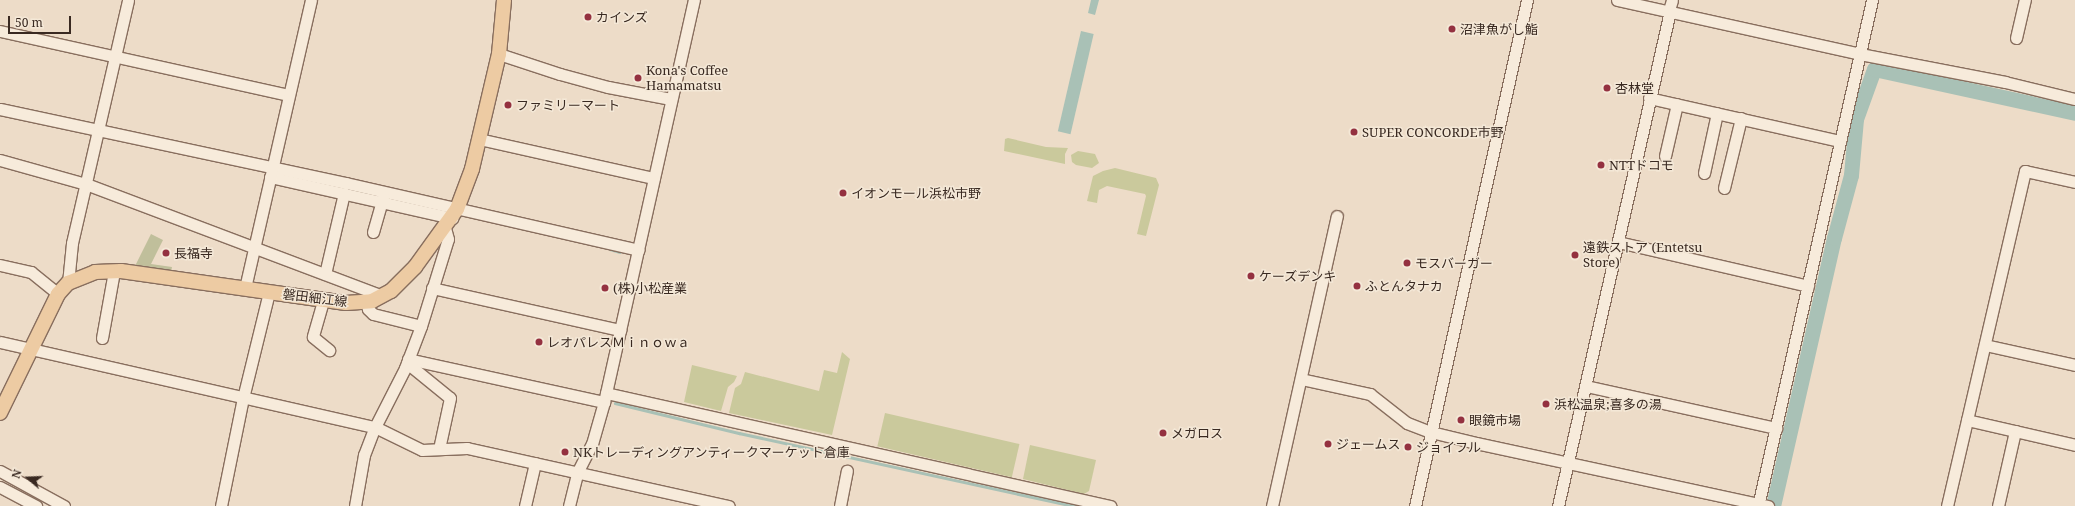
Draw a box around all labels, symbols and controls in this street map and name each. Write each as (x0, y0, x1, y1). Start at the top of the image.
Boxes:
scale bar (10, 8, 73, 34)
place label: カインズ (596, 9, 648, 25)
marker: カインズ (583, 12, 593, 22)
text: 50 m (15, 14, 43, 31)
place label: 沼津魚がし鮨 (1460, 21, 1538, 37)
marker: 沼津魚がし鮨 (1447, 24, 1457, 34)
place label: Kona's Coffee Hamamatsu (646, 63, 728, 94)
marker: Kona's Coffee Hamamatsu (633, 73, 643, 83)
place label: 杏林堂 (1615, 80, 1654, 96)
marker: 杏林堂 (1602, 83, 1612, 93)
place label: ファミリーマート (516, 97, 620, 113)
marker: ファミリーマート (503, 100, 513, 110)
place label: SUPER CONCORDE市野 (1362, 124, 1504, 140)
marker: SUPER CONCORDE市野 (1349, 127, 1359, 137)
place label: NTTドコモ (1609, 157, 1674, 173)
marker: NTTドコモ (1596, 160, 1606, 170)
place label: イオンモール浜松市野 (851, 185, 981, 201)
marker: イオンモール浜松市野 (838, 188, 848, 198)
place label: 遠鉄ストア (Entetsu Store) (1583, 240, 1703, 271)
place label: 長福寺 (174, 245, 213, 261)
marker: 長福寺 (161, 248, 171, 258)
marker: 遠鉄ストア (Entetsu Store) (1570, 250, 1580, 260)
place label: モスバーガー (1415, 255, 1493, 271)
marker: モスバーガー (1402, 258, 1412, 268)
place label: ケーズデンキ (1259, 268, 1337, 284)
marker: ケーズデンキ (1246, 271, 1256, 281)
place label: ふとんタナカ (1365, 278, 1443, 294)
place label: (株)小松産業 (613, 280, 687, 296)
marker: ふとんタナカ (1352, 281, 1362, 291)
marker: (株)小松産業 (600, 283, 610, 293)
street label: 磐田細江線 (282, 286, 348, 310)
place label: レオパレスＭｉｎｏｗａ (547, 334, 690, 350)
marker: レオパレスＭｉｎｏｗａ (534, 337, 544, 347)
place label: 浜松温泉;喜多の湯 (1554, 396, 1662, 412)
marker: 浜松温泉;喜多の湯 (1541, 399, 1551, 409)
place label: 眼鏡市場 (1469, 412, 1521, 428)
marker: 眼鏡市場 (1456, 415, 1466, 425)
place label: メガロス (1171, 425, 1223, 441)
marker: メガロス (1158, 428, 1168, 438)
place label: ジェームス (1336, 436, 1401, 452)
marker: ジェームス (1323, 439, 1333, 449)
place label: ジョイフル (1416, 439, 1481, 455)
marker: ジョイフル (1403, 442, 1413, 452)
place label: NKトレーディングアンティークマーケット倉庫 (573, 444, 852, 460)
marker: NKトレーディングアンティークマーケット倉庫 (560, 447, 570, 457)
north arrow (8, 458, 48, 498)
text: N (8, 467, 25, 480)

